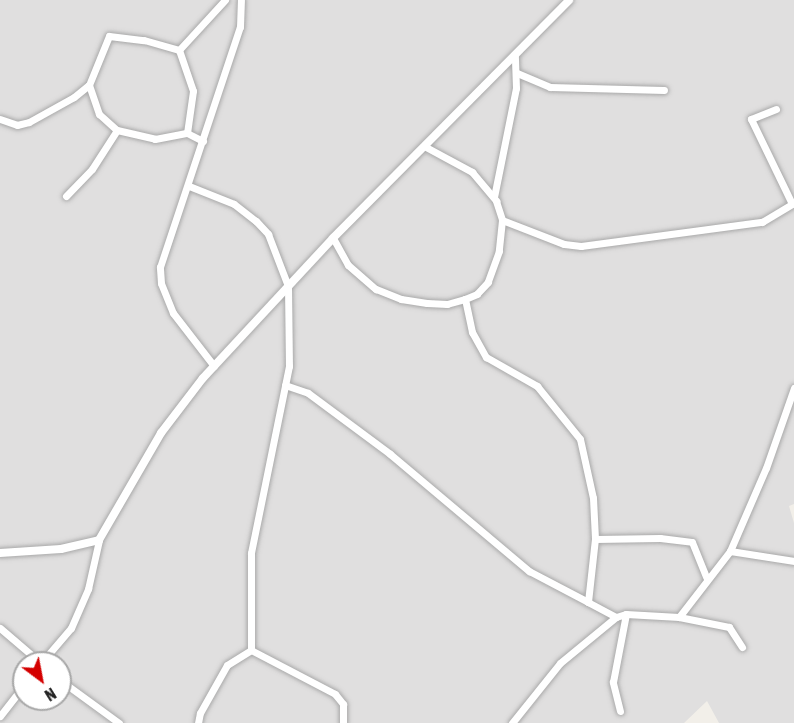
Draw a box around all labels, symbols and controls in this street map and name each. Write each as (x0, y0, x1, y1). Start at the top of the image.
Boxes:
north arrow (12, 651, 72, 711)
text: N (42, 684, 59, 705)

